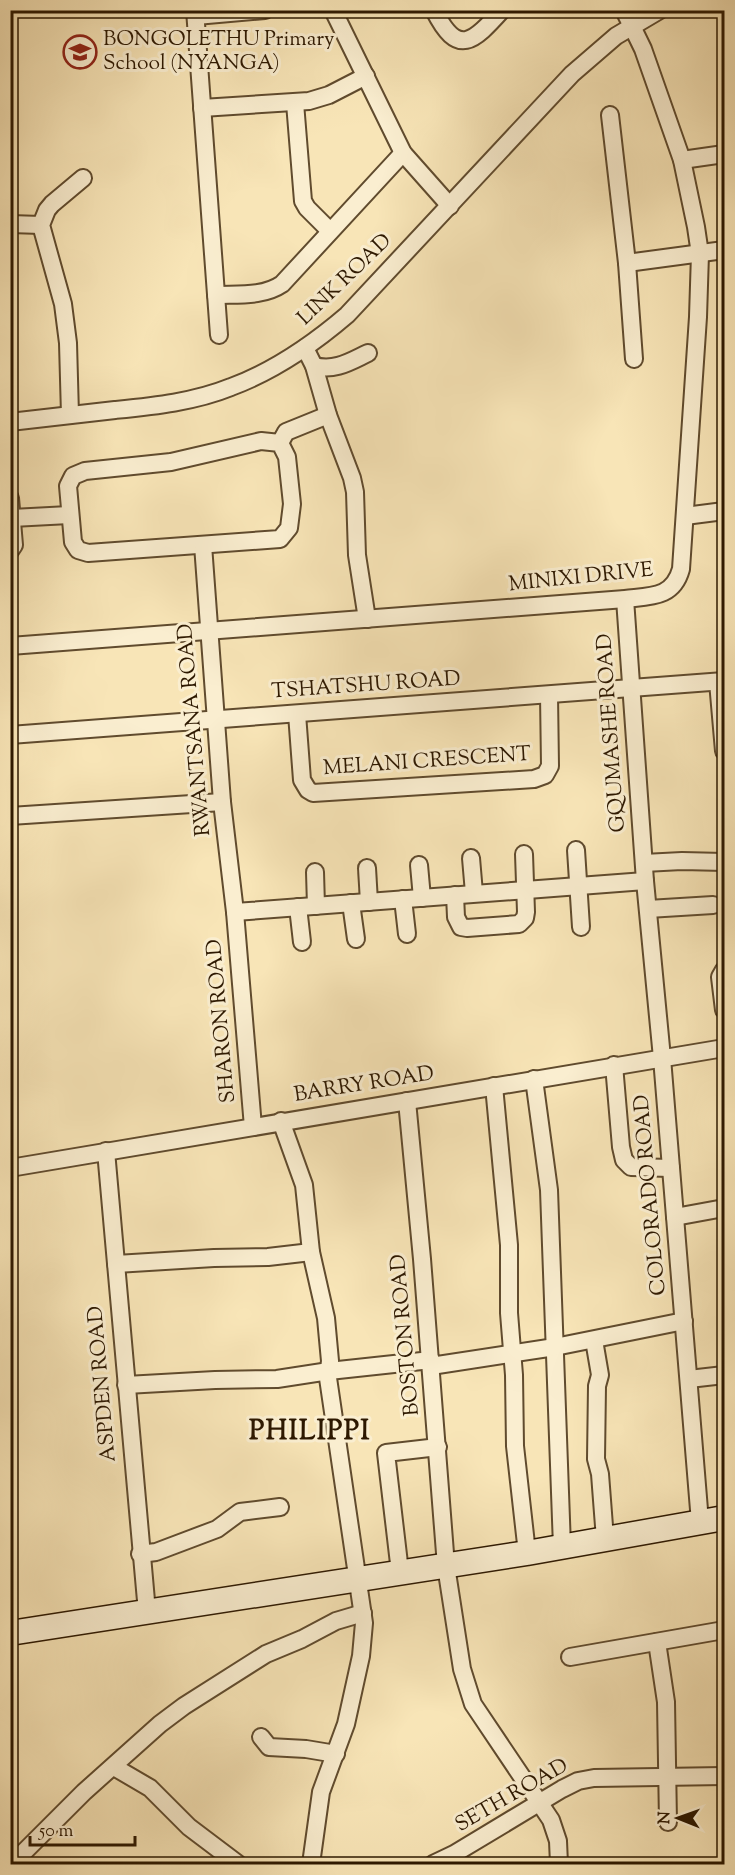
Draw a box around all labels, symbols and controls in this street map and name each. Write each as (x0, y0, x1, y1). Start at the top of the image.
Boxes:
place label: BONGOLETHU Primary School (NYANGA) (103, 25, 335, 79)
school or university icon: BONGOLETHU Primary School (NYANGA) (62, 34, 98, 70)
street label: LINK ROAD (291, 227, 399, 333)
street label: MINIXI DRIVE (507, 555, 655, 601)
street label: RWANTSANA ROAD (171, 622, 219, 838)
street label: GQUMASHE ROAD (590, 633, 634, 833)
street label: TSHATSHU ROAD (270, 664, 462, 708)
street label: MELANI CRESCENT (322, 740, 532, 784)
street label: SHARON ROAD (200, 938, 244, 1104)
street label: BARRY ROAD (292, 1059, 436, 1111)
street label: COLORADO ROAD (627, 1093, 675, 1297)
street label: BOSTON ROAD (384, 1253, 428, 1417)
street label: ASPDEN ROAD (81, 1305, 125, 1463)
district label: PHILIPPI (249, 1413, 371, 1452)
street label: SETH ROAD (450, 1751, 574, 1841)
north arrow (648, 1788, 708, 1848)
scale bar (30, 1809, 135, 1847)
text: N (654, 1811, 677, 1824)
text: 50 m (38, 1819, 74, 1845)

